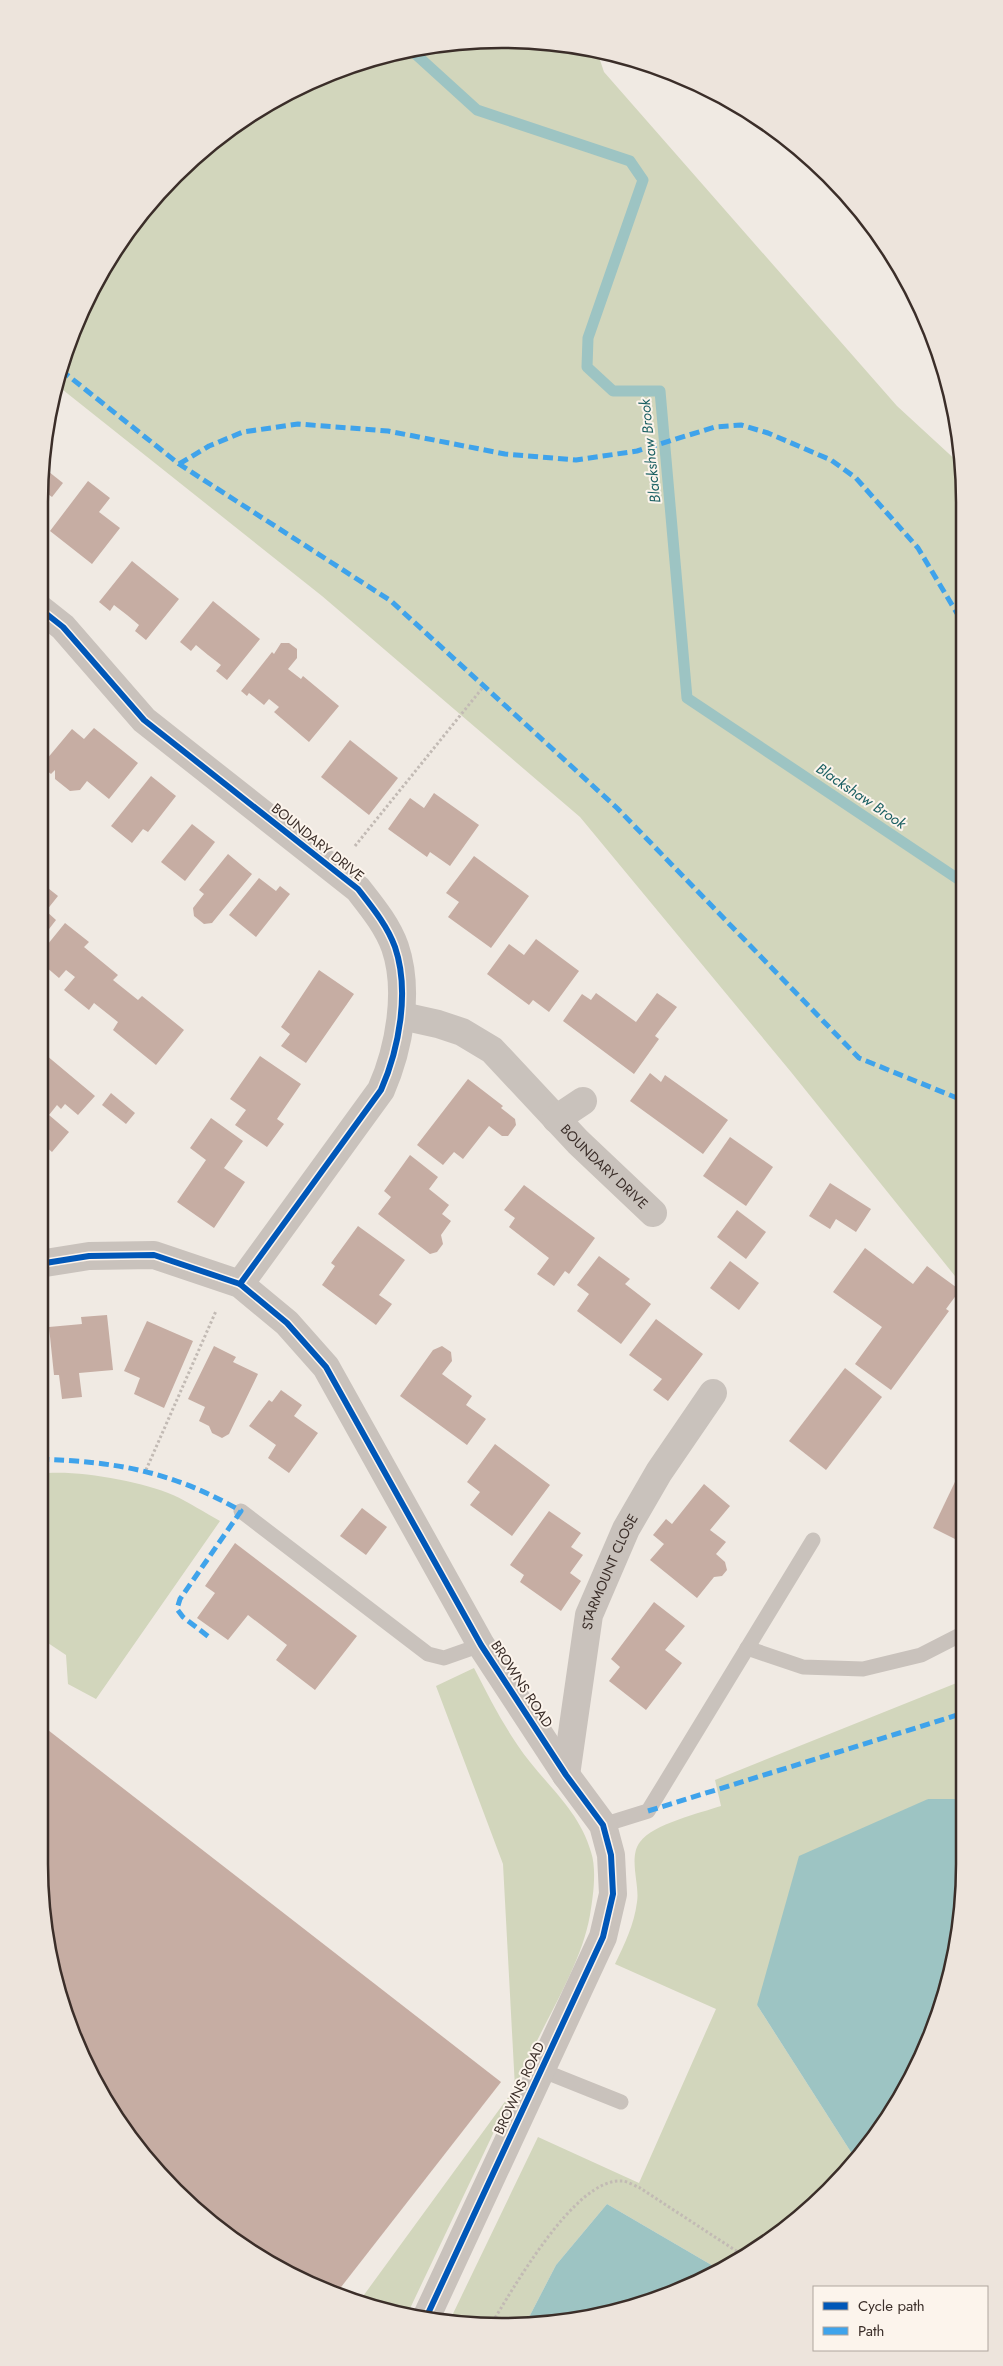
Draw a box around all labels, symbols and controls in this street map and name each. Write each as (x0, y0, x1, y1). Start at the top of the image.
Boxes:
water label: Blackshaw Brook (634, 397, 666, 504)
water label: Blackshaw Brook (812, 758, 911, 835)
street label: BOUNDARY DRIVE (267, 798, 369, 886)
street label: BOUNDARY DRIVE (556, 1120, 653, 1213)
street label: STARMOUNT CLOSE (577, 1510, 643, 1631)
street label: BROWNS ROAD (486, 1637, 558, 1731)
street label: BROWNS ROAD (489, 2038, 549, 2138)
legend (813, 2286, 988, 2351)
text: Cycle path (858, 2295, 925, 2317)
text: Path (858, 2320, 884, 2342)

